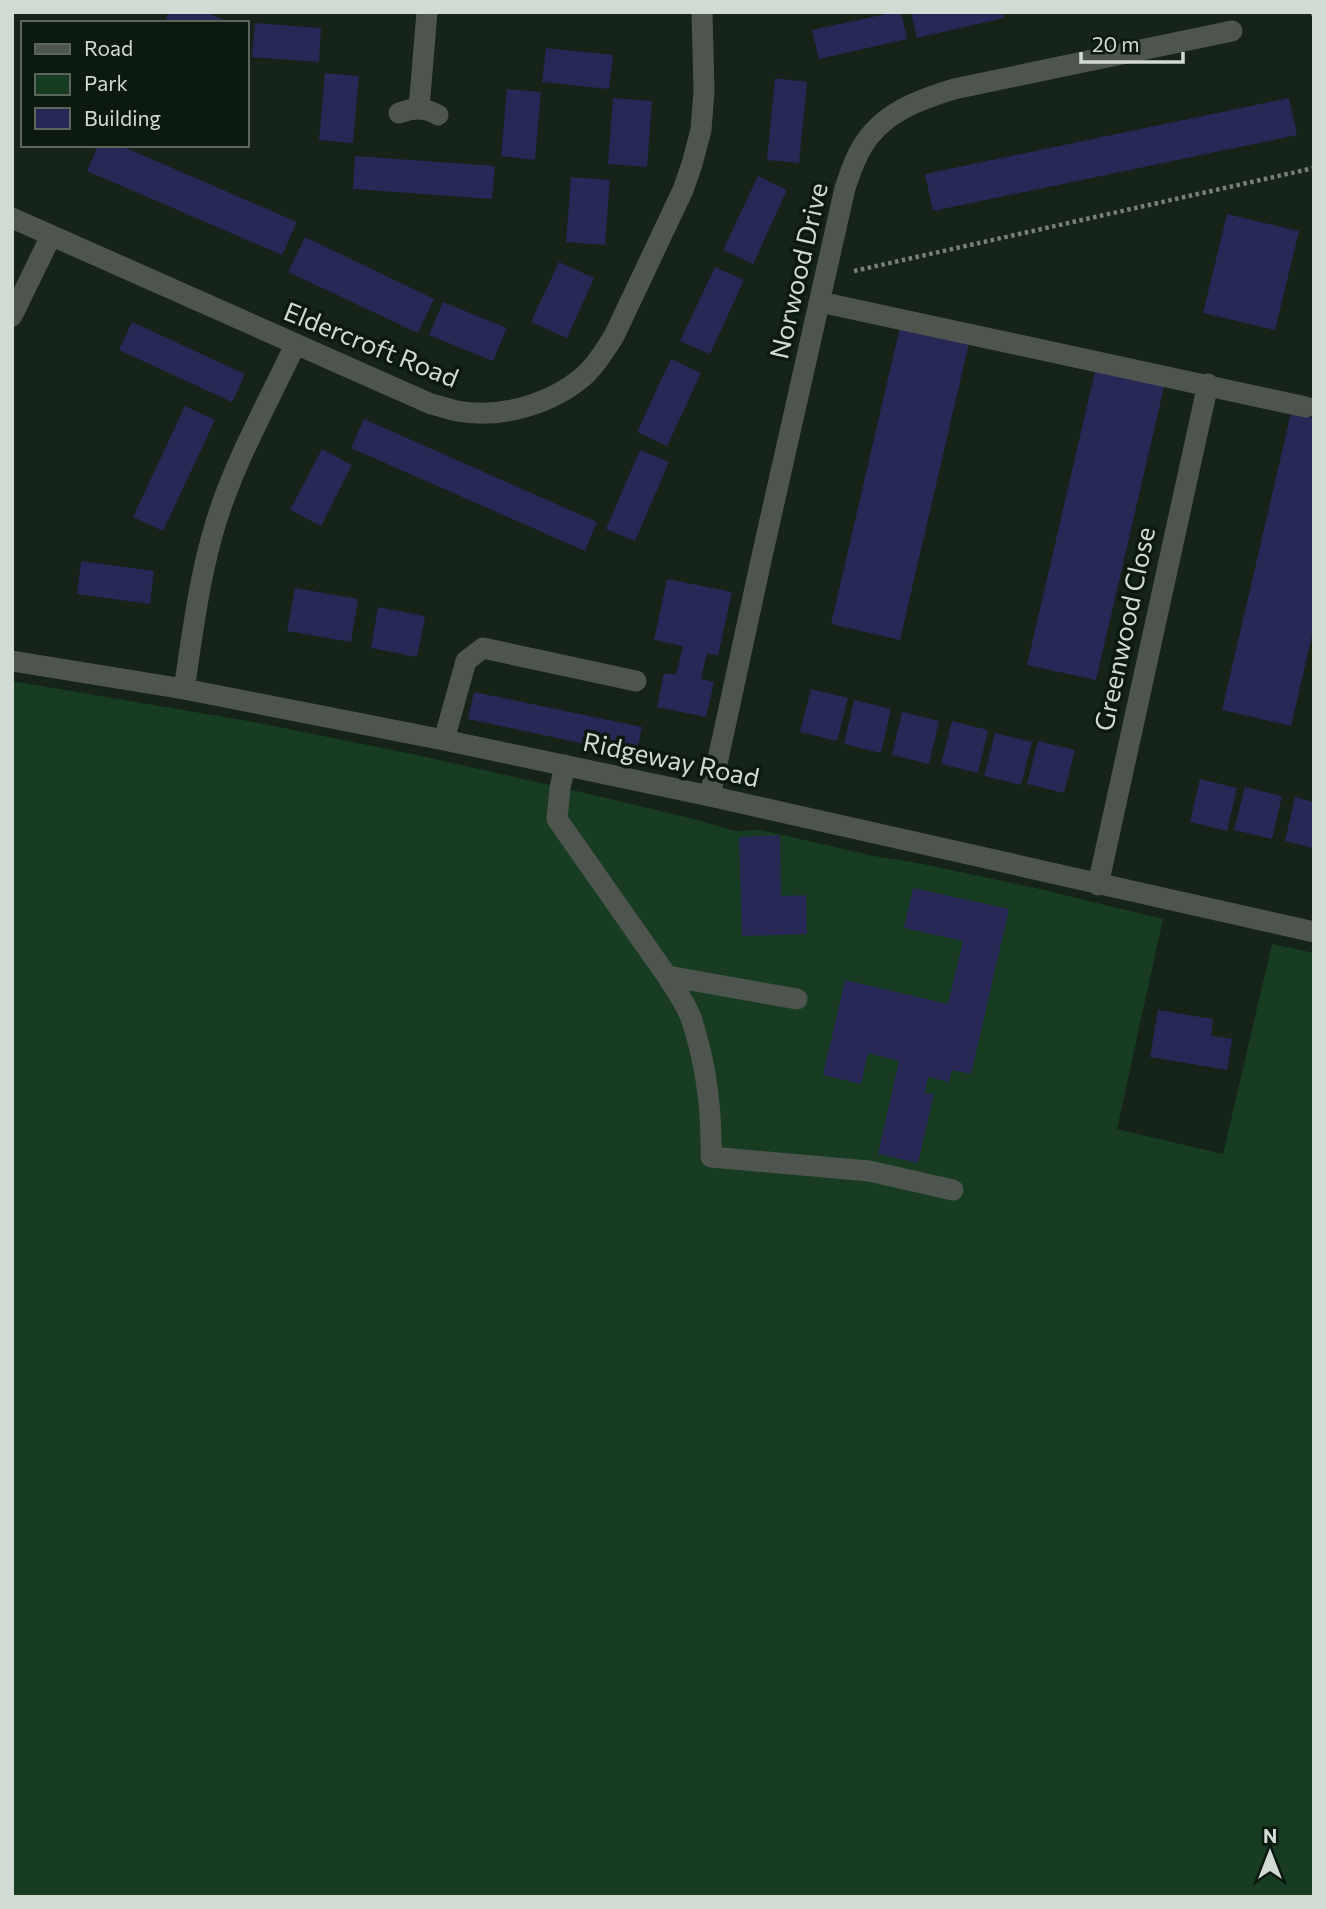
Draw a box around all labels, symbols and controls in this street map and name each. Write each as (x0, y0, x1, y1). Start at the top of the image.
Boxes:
legend (21, 21, 248, 147)
scale bar (1081, 21, 1182, 65)
text: 20 m (1092, 31, 1140, 56)
text: Road (84, 35, 133, 60)
text: Park (84, 70, 128, 95)
text: Building (84, 105, 161, 130)
street label: Norwood Drive (762, 180, 833, 362)
street label: Eldercroft Road (280, 294, 463, 393)
street label: Greenwood Close (1087, 524, 1160, 733)
street label: Ridgeway Road (580, 725, 762, 792)
north arrow (1235, 1818, 1305, 1888)
text: N (1263, 1824, 1277, 1847)

